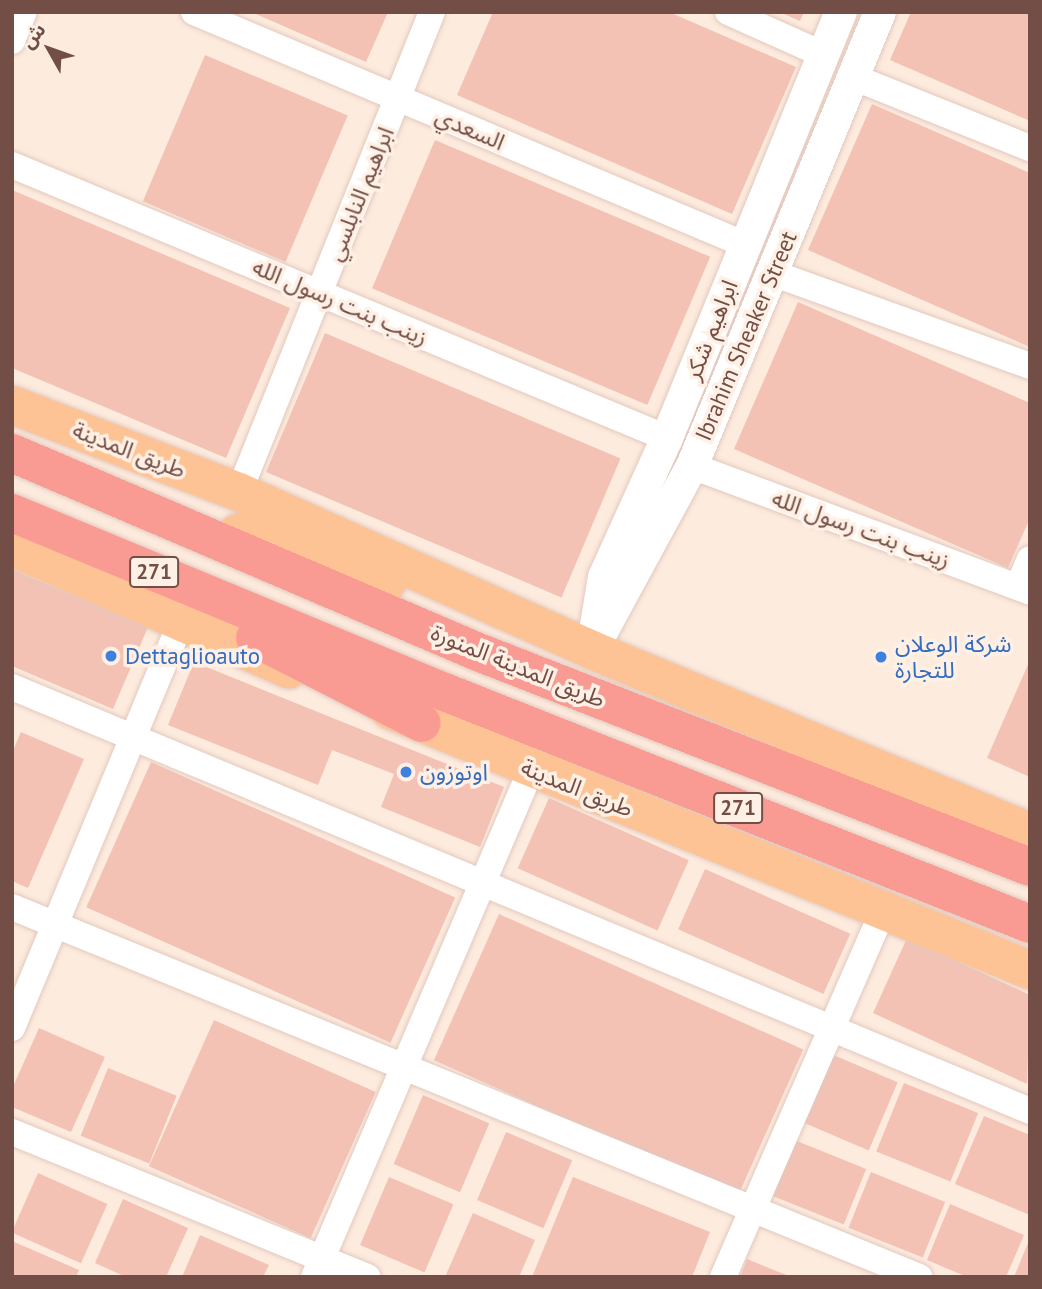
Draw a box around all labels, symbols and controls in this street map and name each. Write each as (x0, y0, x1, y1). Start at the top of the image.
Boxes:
north arrow (14, 14, 84, 84)
text: ش (15, 18, 50, 53)
street label: السعدي (431, 102, 509, 156)
street label: ابراهيم النابلسي (321, 123, 399, 265)
street label: Ibrahim Sheaker Street (689, 227, 803, 445)
street label: زينب بنت رسول الله (248, 253, 432, 351)
street label: ابراهيم شكر (678, 276, 744, 384)
street label: طريق المدينة (69, 416, 189, 484)
street label: زينب بنت رسول الله (768, 484, 954, 574)
road number: 271 (128, 554, 180, 590)
street label: طريق المدينة المنورة (427, 619, 609, 713)
place label: شركة الوعلان للتجارة (895, 630, 1011, 684)
place label: Dettaglioauto (125, 642, 260, 670)
marker: Dettaglioauto (103, 648, 119, 664)
marker: شركة الوعلان للتجارة (873, 649, 889, 665)
street label: طريق المدينة (517, 753, 637, 823)
place label: اوتوزون (420, 758, 488, 786)
marker: اوتوزون (398, 764, 414, 780)
road number: 271 (712, 790, 764, 826)

